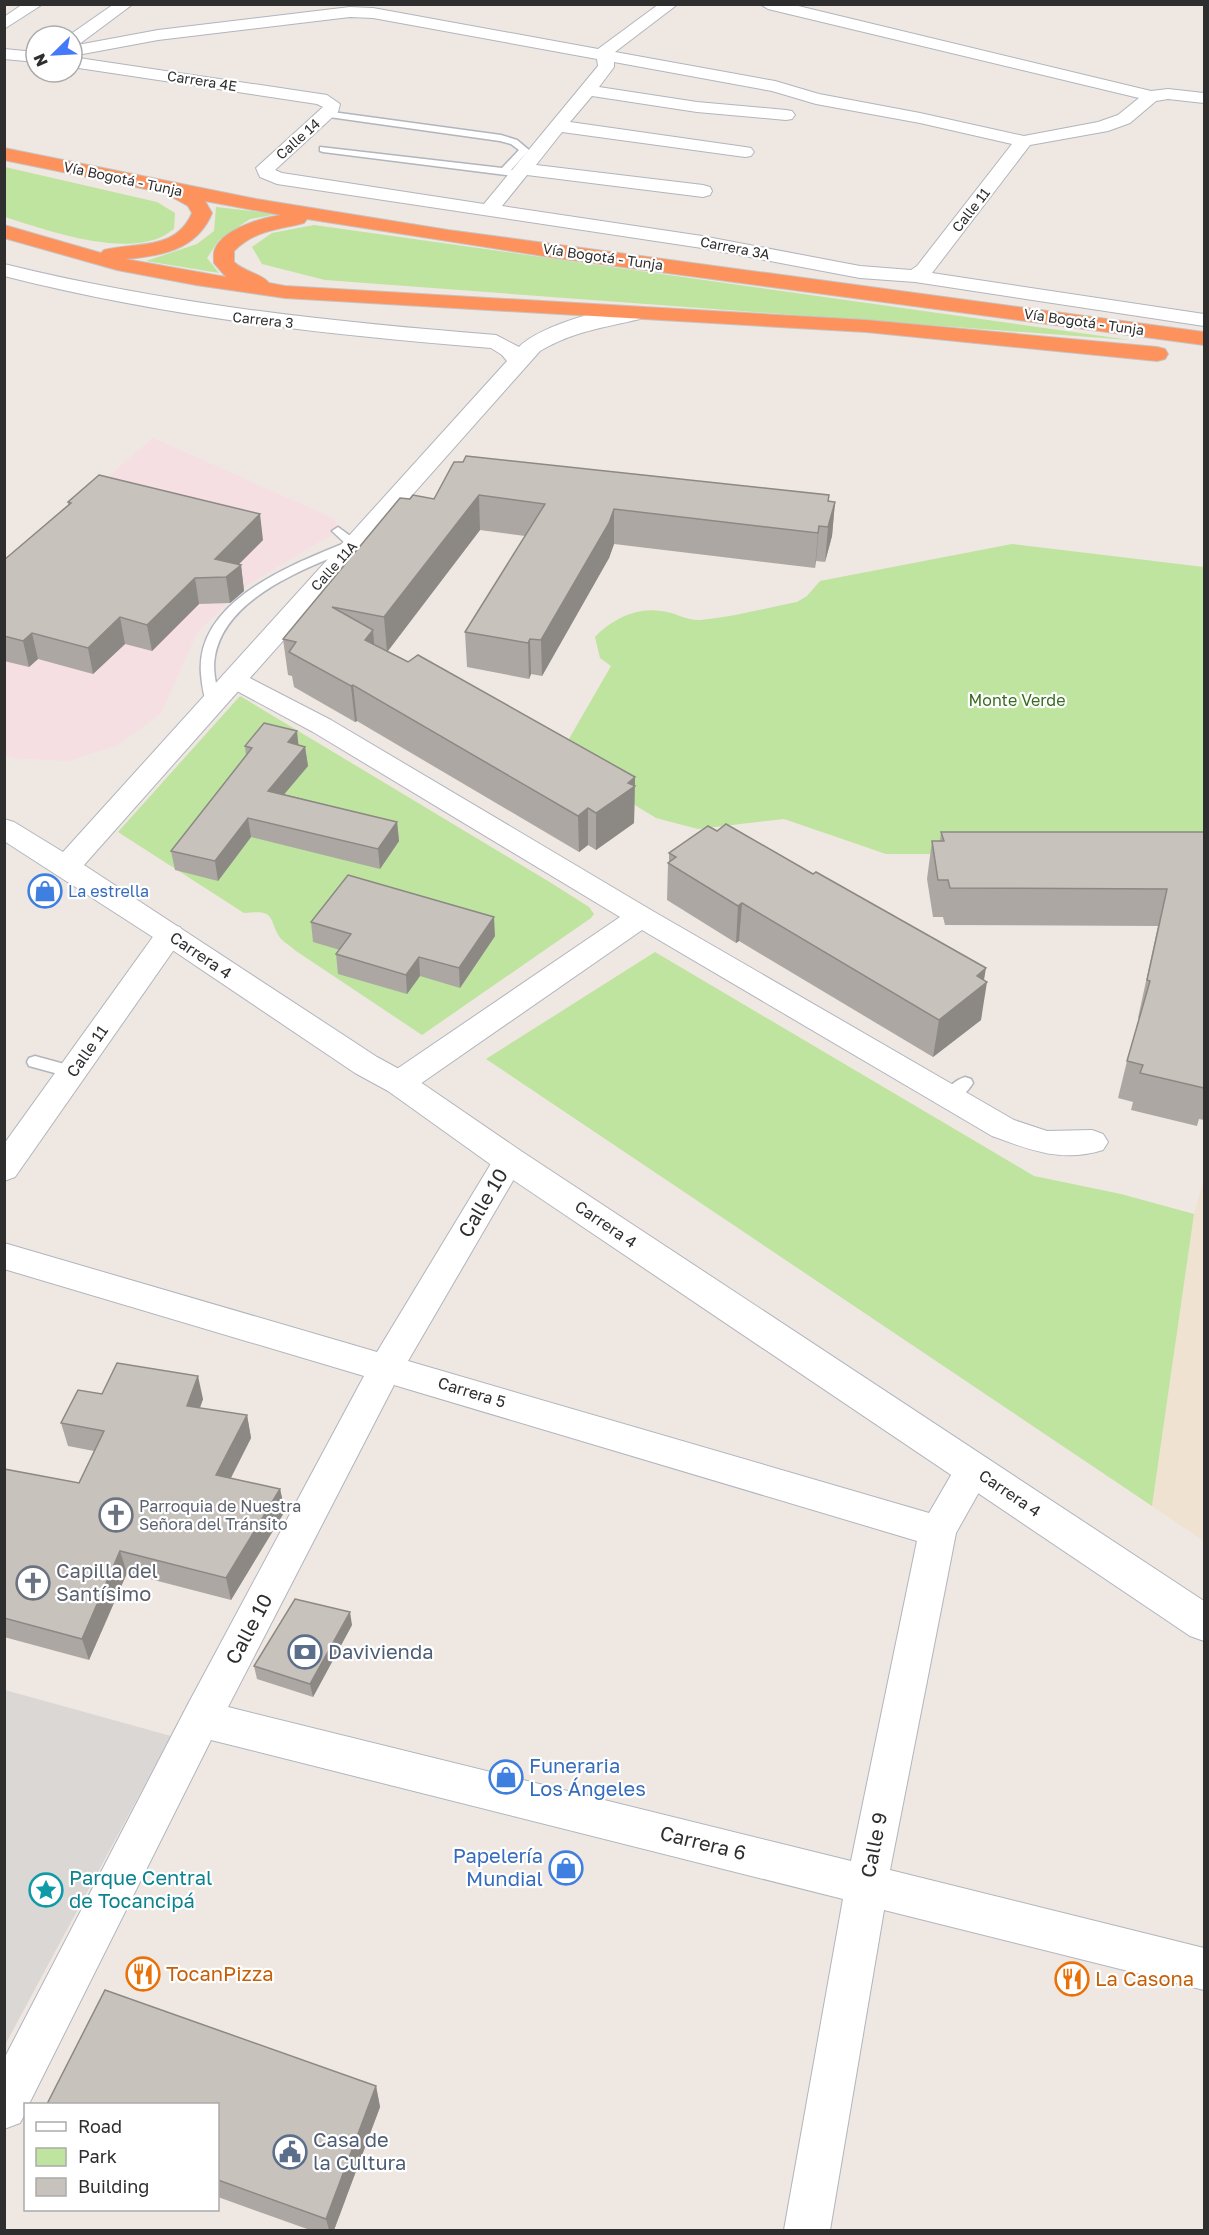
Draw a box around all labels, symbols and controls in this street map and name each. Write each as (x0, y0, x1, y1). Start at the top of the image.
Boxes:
north arrow (24, 24, 84, 84)
text: N (29, 50, 52, 70)
street label: Carrera 4E (166, 67, 238, 94)
street label: Calle 14 (272, 115, 323, 163)
street label: Vía Bogotá - Tunja (62, 158, 184, 199)
street label: Calle 11 (948, 184, 993, 235)
street label: Carrera 3A (699, 232, 772, 263)
street label: Vía Bogotá - Tunja (542, 240, 664, 273)
street label: Vía Bogotá - Tunja (1023, 305, 1145, 338)
street label: Carrera 3 (232, 308, 294, 331)
street label: Calle 11A (307, 537, 361, 594)
park label: Monte Verde (969, 690, 1065, 710)
shop icon: La estrella (27, 873, 63, 909)
place label: La estrella (68, 881, 149, 901)
street label: Carrera 4 (166, 927, 236, 983)
street label: Calle 11 (62, 1021, 112, 1081)
street label: Calle 10 (452, 1164, 512, 1241)
street label: Carrera 4 (571, 1196, 641, 1252)
street label: Carrera 5 (436, 1372, 508, 1412)
street label: Carrera 4 (975, 1465, 1045, 1521)
place label: Parroquia de Nuestra Señora del Tránsito (139, 1496, 301, 1534)
church icon: Parroquia de Nuestra Señora del Tránsito (98, 1497, 134, 1533)
place label: Capilla del Santísimo (56, 1558, 158, 1605)
church icon: Capilla del Santísimo (15, 1565, 51, 1601)
street label: Calle 10 (220, 1589, 277, 1668)
bank icon: Davivienda (287, 1634, 323, 1670)
place label: Davivienda (328, 1639, 434, 1663)
place label: Funeraria Los Ángeles (529, 1753, 646, 1800)
shop icon: Funeraria Los Ángeles (488, 1759, 524, 1795)
street label: Calle 9 (855, 1810, 891, 1880)
street label: Carrera 6 (658, 1820, 749, 1864)
place label: Papelería Mundial (453, 1843, 543, 1890)
shop icon: Papelería Mundial (548, 1850, 584, 1886)
place label: Parque Central de Tocancipá (69, 1865, 212, 1912)
place icon: Parque Central de Tocancipá (28, 1872, 64, 1908)
restaurant icon: TocanPizza (125, 1956, 161, 1992)
place label: TocanPizza (166, 1961, 273, 1985)
restaurant icon: La Casona (1054, 1961, 1090, 1997)
place label: La Casona (1095, 1966, 1194, 1990)
legend (24, 2103, 219, 2211)
text: Road (78, 2115, 122, 2137)
place label: Casa de la Cultura (313, 2127, 406, 2174)
public building icon: Casa de la Cultura (272, 2134, 308, 2170)
text: Park (78, 2145, 117, 2167)
text: Building (78, 2175, 149, 2197)

